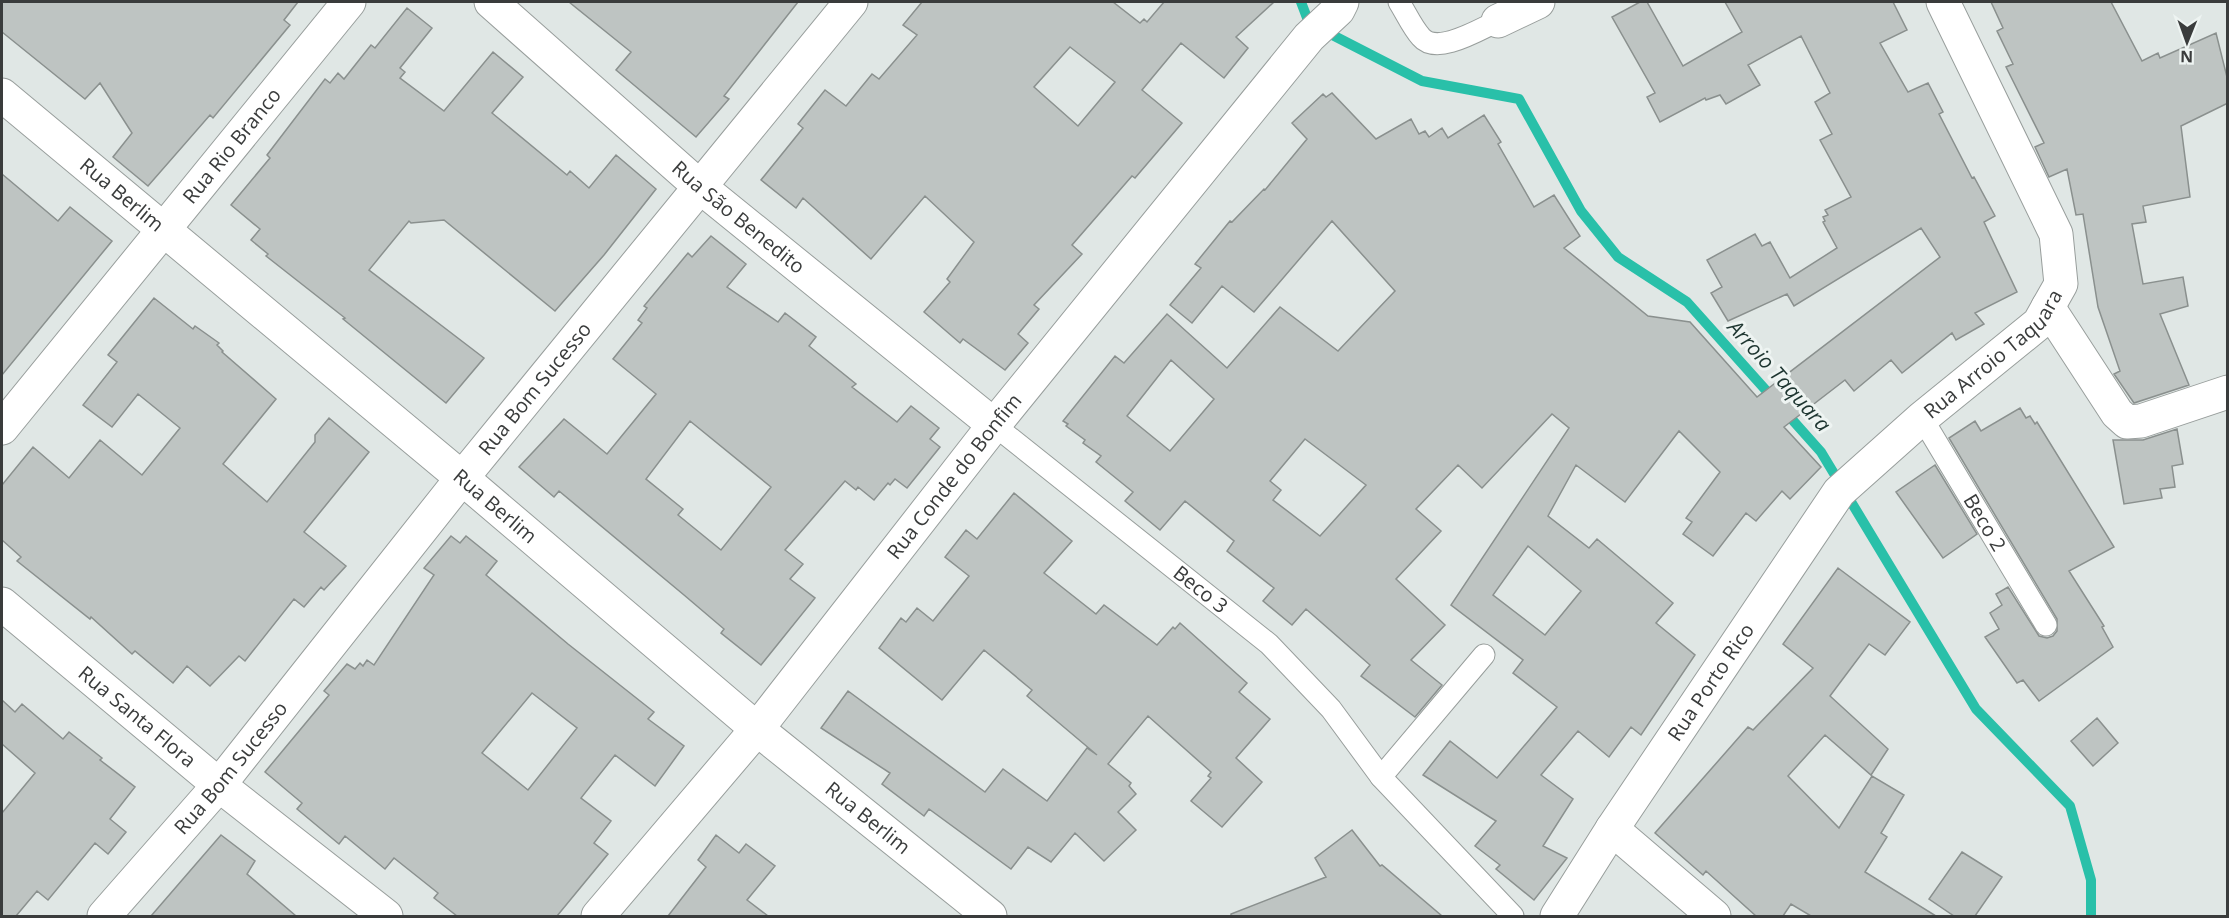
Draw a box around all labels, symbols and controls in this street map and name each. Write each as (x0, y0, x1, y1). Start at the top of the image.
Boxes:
north arrow (2157, 12, 2217, 72)
text: N (2180, 46, 2193, 68)
street label: Rua Rio Branco (176, 82, 287, 209)
street label: Rua Berlim (74, 151, 170, 237)
street label: Rua São Benedito (666, 154, 811, 280)
street label: Rua Arroio Taquara (1918, 284, 2068, 424)
water label: Arroio Taquara (1721, 312, 1838, 437)
street label: Rua Bom Sucesso (472, 316, 597, 461)
street label: Rua Conde do Bonfim (880, 388, 1027, 564)
street label: Rua Berlim (448, 462, 543, 549)
street label: Beco 2 (1958, 489, 2013, 556)
street label: Beco 3 (1168, 559, 1234, 619)
street label: Rua Porto Rico (1661, 618, 1760, 746)
street label: Rua Santa Flora (73, 659, 202, 773)
street label: Rua Bom Sucesso (168, 695, 293, 840)
street label: Rua Berlim (820, 775, 916, 860)

